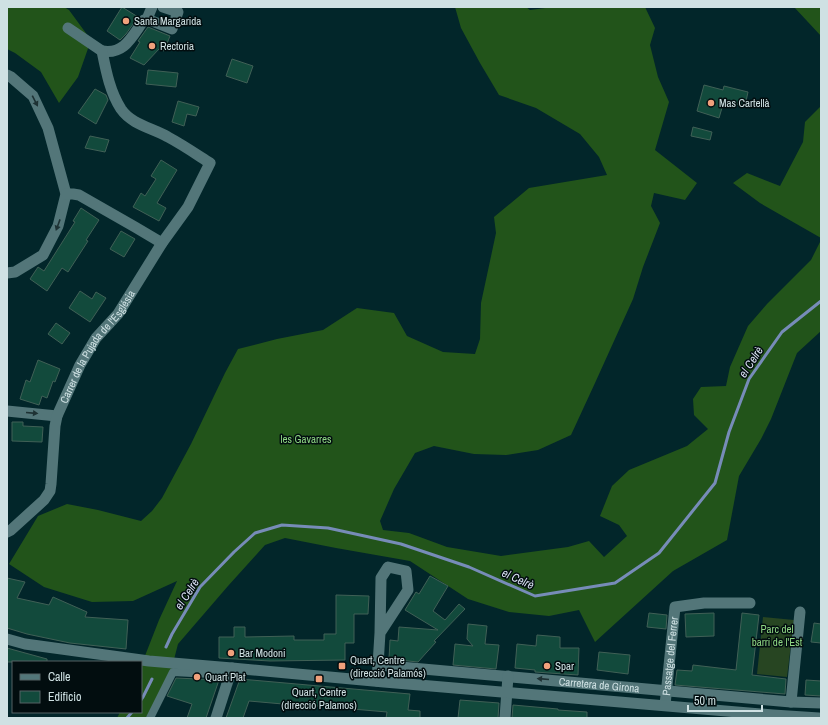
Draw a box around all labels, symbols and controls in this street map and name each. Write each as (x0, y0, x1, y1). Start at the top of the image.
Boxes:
place label: Santa Margarida (134, 14, 201, 28)
marker: Santa Margarida (121, 16, 131, 26)
place label: Rectoria (160, 39, 194, 53)
marker: Rectoria (147, 41, 157, 51)
one-way arrow (32, 96, 38, 107)
place label: Mas Cartellà (719, 96, 770, 110)
marker: Mas Cartellà (706, 98, 716, 108)
one-way arrow (55, 219, 61, 231)
street label: Carrer de la Pujada de l'Església (57, 288, 138, 405)
water label: el Celrè (735, 343, 767, 381)
one-way arrow (26, 410, 38, 417)
park label: les Gavarres (280, 432, 332, 446)
water label: el Celrè (499, 565, 537, 593)
water label: el Celrè (171, 575, 203, 613)
street label: Passatge del Ferrer (659, 616, 681, 696)
park label: Parc del barri de l'Est (752, 622, 803, 649)
place label: Bar Modoni (239, 646, 286, 660)
marker: Bar Modoni (226, 648, 236, 658)
place label: Quart, Centre (direcció Palamós) (350, 653, 426, 680)
place label: Spar (555, 659, 574, 673)
legend (12, 661, 142, 713)
marker: Quart, Centre (direcció Palamós) (337, 661, 347, 671)
marker: Spar (542, 661, 552, 671)
text: Calle (48, 669, 70, 685)
place label: Quart Plat (205, 670, 246, 684)
marker: Quart Plat (192, 672, 202, 682)
marker: Quart, Centre (direcció Palamos) (314, 674, 324, 684)
street label: Carretera de Girona (558, 674, 640, 695)
one-way arrow (537, 676, 549, 683)
place label: Quart, Centre (direcció Palamos) (281, 685, 357, 712)
scale bar (688, 687, 762, 713)
text: Edificio (48, 689, 81, 705)
text: 50 m (694, 693, 716, 709)

